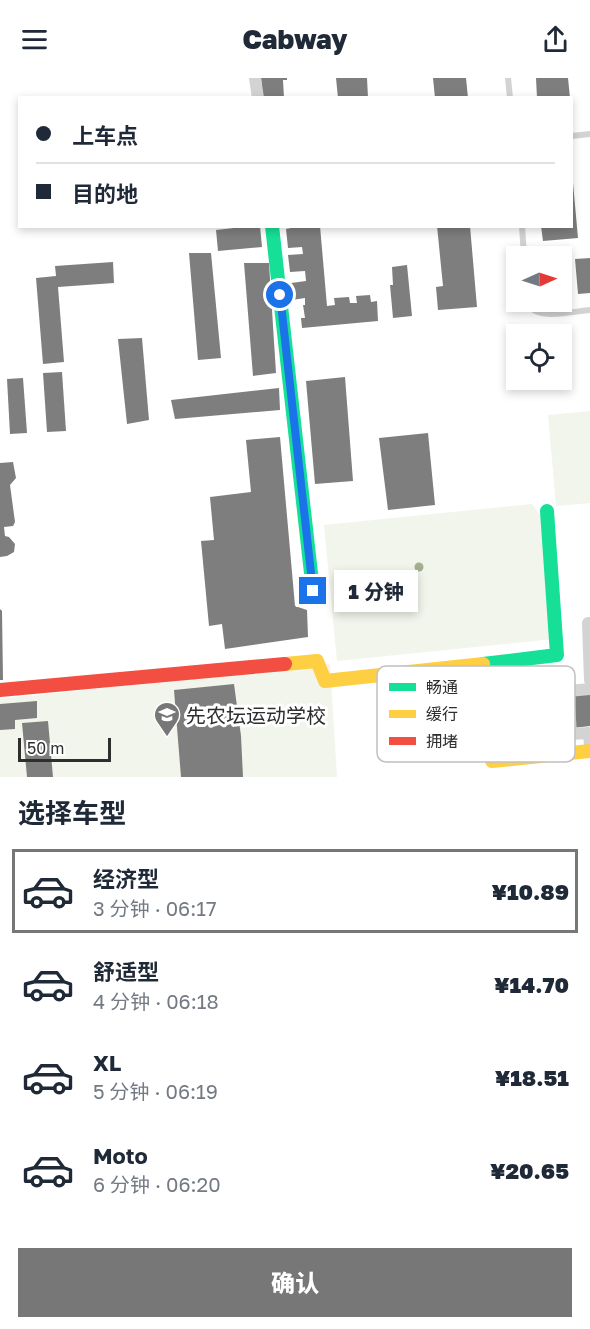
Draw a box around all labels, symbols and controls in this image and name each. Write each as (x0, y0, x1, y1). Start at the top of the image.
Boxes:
icon: menu (18, 23, 51, 56)
text: Cabway (242, 23, 348, 55)
icon: share (539, 23, 572, 56)
text: 上车点 (72, 122, 138, 149)
text: 目的地 (72, 180, 138, 207)
north arrow (506, 246, 572, 312)
map controls (506, 246, 572, 390)
route start (266, 281, 293, 308)
button: locate (506, 324, 572, 390)
callout: 1 分钟 (334, 570, 418, 612)
route end (299, 577, 326, 604)
text: 1 分钟 (348, 579, 404, 603)
legend (377, 666, 575, 762)
text: 畅通 (426, 677, 458, 697)
school or university icon: 先农坛运动学校 (152, 700, 182, 738)
place label: 先农坛运动学校 (186, 703, 326, 727)
text: 缓行 (426, 704, 458, 724)
text: 拥堵 (426, 731, 458, 751)
scale bar (18, 735, 111, 762)
text: 50 m (27, 738, 64, 758)
text: 选择车型 (18, 797, 126, 829)
icon: car (21, 864, 75, 918)
text: 经济型 (93, 865, 159, 892)
text: ¥10.89 (491, 878, 569, 905)
text: 3 分钟 · 06:17 (93, 896, 217, 920)
icon: car (21, 957, 75, 1011)
text: 舒适型 (93, 958, 159, 985)
text: ¥14.70 (494, 971, 569, 998)
text: 4 分钟 · 06:18 (93, 989, 219, 1013)
text: XL (93, 1049, 121, 1076)
icon: car (21, 1050, 75, 1104)
text: ¥18.51 (495, 1064, 569, 1091)
text: 5 分钟 · 06:19 (93, 1079, 218, 1103)
text: Moto (93, 1142, 148, 1169)
icon: car (21, 1143, 75, 1197)
text: ¥20.65 (490, 1157, 569, 1184)
text: 6 分钟 · 06:20 (93, 1172, 221, 1196)
button: 确认 (18, 1248, 572, 1317)

